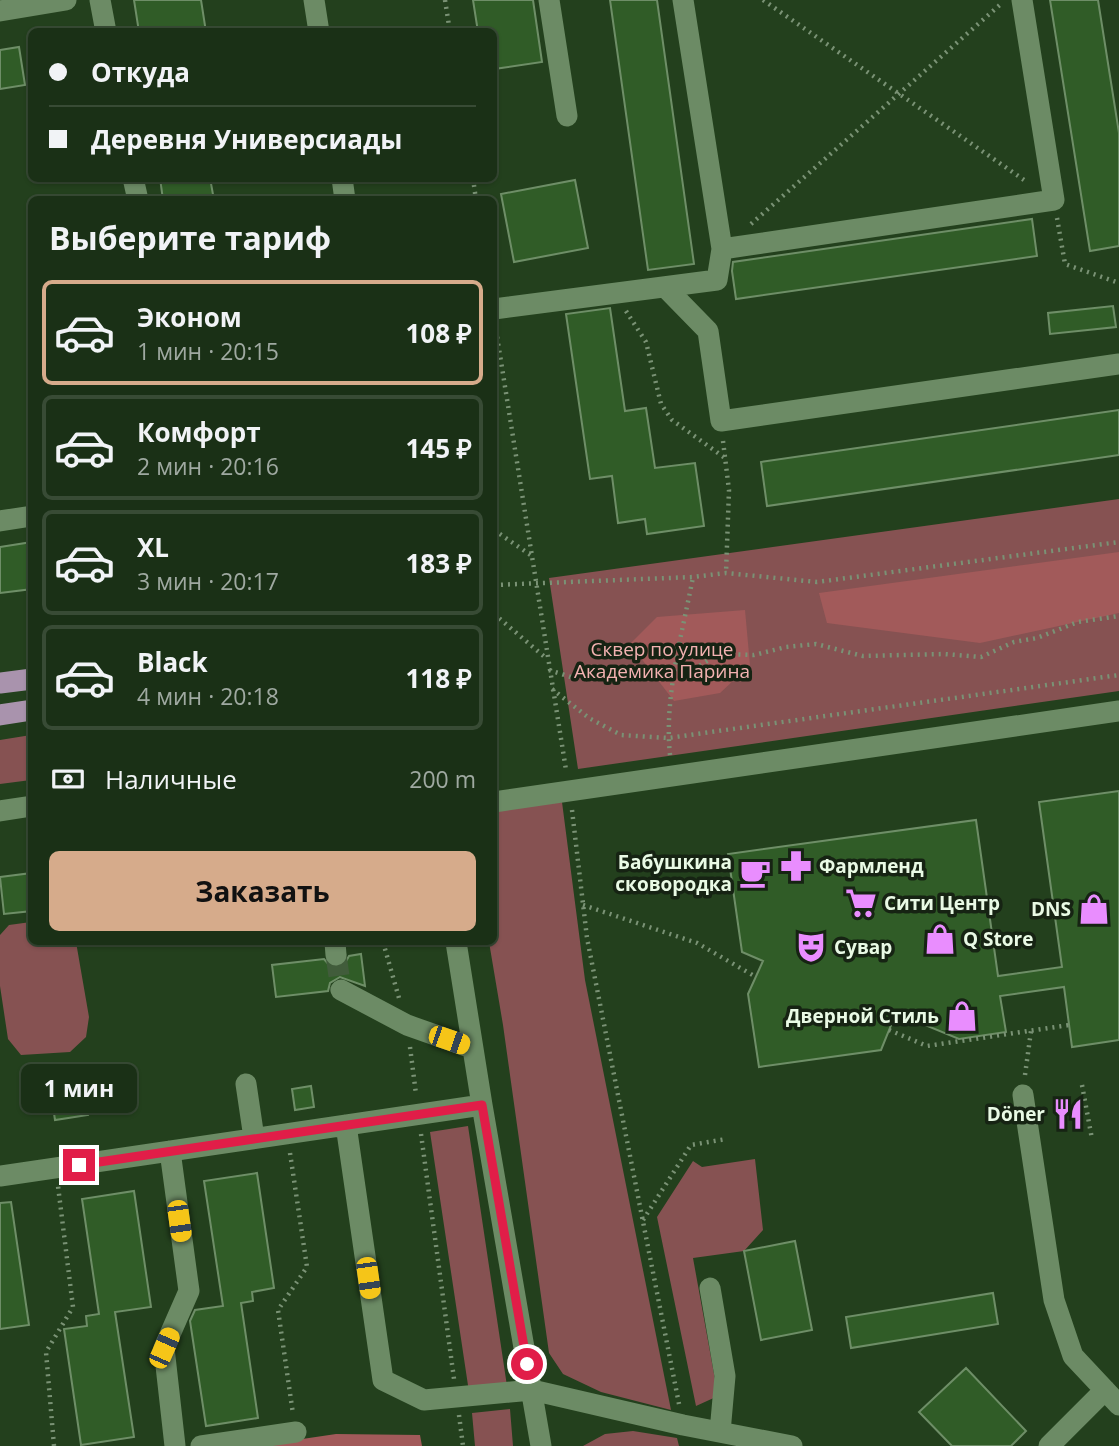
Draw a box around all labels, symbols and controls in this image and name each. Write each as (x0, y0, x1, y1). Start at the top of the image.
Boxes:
text: Откуда (91, 54, 190, 90)
text: Деревня Универсиады (91, 121, 402, 157)
text: Выберите тариф (49, 216, 331, 259)
text: Эконом (137, 299, 242, 335)
icon: car (53, 301, 116, 364)
text: 108 ₽ (406, 315, 472, 351)
text: 1 мин · 20:15 (137, 335, 279, 367)
text: Комфорт (137, 414, 261, 450)
icon: car (53, 416, 116, 479)
text: 145 ₽ (406, 430, 472, 466)
text: 2 мин · 20:16 (137, 450, 279, 482)
text: XL (137, 529, 169, 565)
icon: car (53, 531, 116, 594)
text: 183 ₽ (406, 545, 472, 581)
text: 3 мин · 20:17 (137, 565, 279, 597)
park label: Сквер по улице Академика Парина (574, 636, 750, 684)
text: Black (137, 644, 208, 680)
icon: car (53, 646, 116, 709)
text: 118 ₽ (406, 660, 472, 696)
text: 4 мин · 20:18 (137, 680, 279, 712)
icon: cash (49, 760, 87, 798)
text: Наличные (105, 761, 237, 797)
text: 200 m (409, 763, 476, 795)
place label: Бабушкина сковородка (615, 849, 732, 897)
pharmacy icon: Фармленд (779, 849, 813, 883)
button: Заказать (49, 851, 476, 931)
place label: Фармленд (819, 853, 924, 879)
cafe icon: Бабушкина сковородка (738, 856, 772, 890)
supermarket icon: Сити Центр (844, 886, 878, 920)
place label: Сити Центр (884, 890, 1000, 916)
shop icon: DNS (1077, 892, 1111, 926)
place label: DNS (1031, 896, 1071, 922)
shop icon: Q Store (923, 922, 957, 956)
place label: Q Store (963, 926, 1033, 952)
theatre icon: Сувар (794, 930, 828, 964)
place label: Сувар (834, 934, 892, 960)
shop icon: Дверной Стиль (945, 999, 979, 1033)
place label: Дверной Стиль (786, 1003, 939, 1029)
car (426, 1023, 473, 1057)
callout: 1 мин (21, 1064, 137, 1112)
text: 1 мин (44, 1072, 114, 1104)
restaurant icon: Döner (1051, 1097, 1085, 1131)
place label: Döner (987, 1101, 1045, 1127)
route end (63, 1149, 95, 1181)
car (166, 1199, 193, 1243)
car (355, 1256, 382, 1300)
car (146, 1325, 183, 1371)
route start (511, 1348, 543, 1380)

